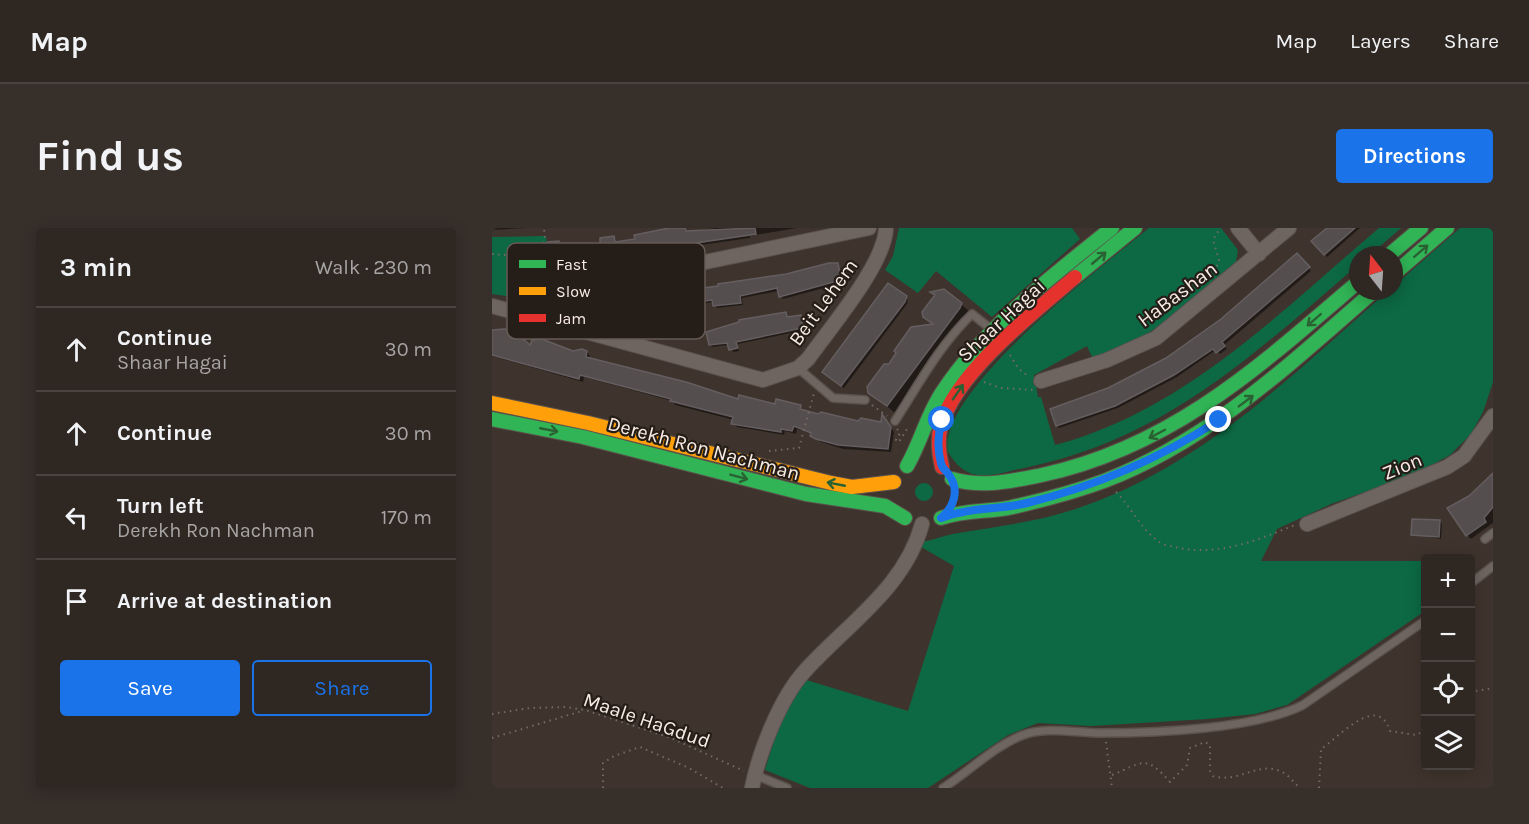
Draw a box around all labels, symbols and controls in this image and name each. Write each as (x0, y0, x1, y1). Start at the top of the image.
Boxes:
text: Map (30, 25, 88, 58)
text: Map (1275, 29, 1317, 53)
text: Layers (1350, 29, 1411, 53)
text: Share (1444, 29, 1499, 53)
button: Directions (1336, 129, 1493, 183)
text: Find us (36, 131, 184, 181)
legend (507, 243, 705, 339)
one-way arrow (1413, 244, 1428, 258)
north arrow (1349, 246, 1403, 300)
text: 3 min (60, 252, 132, 283)
one-way arrow (1091, 252, 1107, 265)
street label: Beit Lehem (784, 254, 863, 350)
text: Fast (556, 255, 587, 274)
text: Walk · 230 m (315, 256, 432, 279)
street label: HaBashan (1133, 257, 1222, 332)
street label: Shaar Hagai (953, 274, 1050, 367)
text: Slow (556, 282, 591, 301)
text: Jam (556, 309, 586, 328)
one-way arrow (1307, 313, 1322, 327)
text: Continue (117, 325, 212, 351)
icon: ahead (60, 333, 93, 366)
text: 30 m (385, 338, 432, 361)
text: Shaar Hagai (117, 351, 228, 374)
one-way arrow (952, 385, 964, 401)
one-way arrow (1238, 395, 1254, 407)
route start (928, 406, 954, 432)
route end (1205, 406, 1231, 432)
street label: Derekh Ron Nachman (605, 412, 802, 485)
icon: ahead (60, 417, 93, 450)
text: Continue (117, 420, 212, 446)
text: 30 m (385, 422, 432, 445)
one-way arrow (539, 425, 559, 436)
one-way arrow (1148, 429, 1166, 441)
street label: Zion (1379, 448, 1425, 485)
one-way arrow (729, 472, 748, 483)
one-way arrow (826, 478, 846, 489)
text: Turn left (117, 493, 204, 519)
icon: left (60, 501, 93, 534)
text: 170 m (381, 506, 432, 529)
text: Derekh Ron Nachman (117, 519, 315, 542)
map controls (1421, 554, 1475, 770)
button: + (1421, 554, 1475, 608)
icon: arrive (60, 585, 93, 618)
text: Arrive at destination (117, 588, 332, 614)
button: − (1421, 608, 1475, 662)
button: Save (60, 660, 240, 716)
button: Share (252, 660, 432, 716)
button: locate (1421, 662, 1475, 716)
street label: Maale HaGdud (580, 688, 713, 753)
button: layers (1421, 716, 1475, 770)

